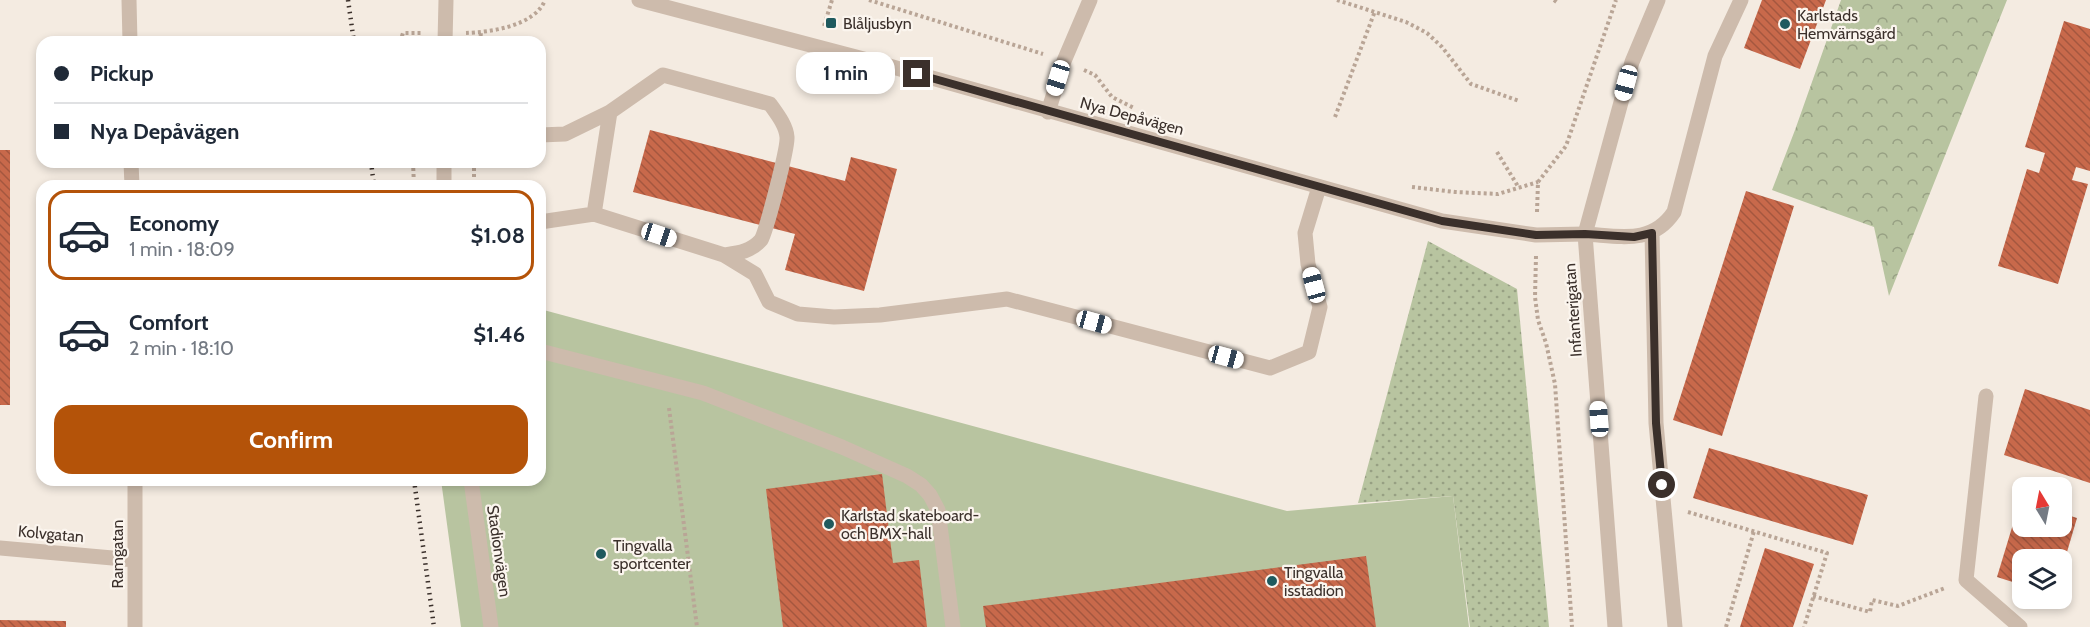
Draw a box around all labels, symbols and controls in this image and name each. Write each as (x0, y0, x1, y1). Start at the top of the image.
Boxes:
place label: Karlstads Hemvärnsgård (1797, 6, 1896, 43)
place label: Blåljusbyn (843, 14, 912, 33)
marker: Blåljusbyn (824, 16, 838, 30)
marker: Karlstads Hemvärnsgård (1778, 17, 1792, 31)
callout: 1 min (797, 53, 896, 95)
car (1044, 58, 1072, 98)
text: Pickup (90, 60, 154, 87)
route end (903, 60, 930, 87)
text: 1 min (823, 61, 868, 85)
car (1613, 63, 1639, 103)
street label: Nya Depåvägen (1078, 93, 1186, 139)
text: Nya Depåvägen (90, 118, 239, 145)
icon: car (57, 208, 111, 262)
text: Economy (129, 210, 219, 237)
car (639, 221, 679, 249)
text: $1.08 (471, 222, 525, 249)
text: 1 min · 18:09 (129, 237, 235, 261)
street label: Infanterigatan (1560, 262, 1586, 358)
car (1301, 265, 1327, 305)
icon: car (57, 307, 111, 361)
text: Comfort (129, 309, 208, 336)
car (1074, 309, 1114, 335)
text: $1.46 (473, 321, 525, 348)
text: 2 min · 18:10 (129, 336, 234, 360)
car (1206, 344, 1246, 370)
car (1589, 400, 1609, 438)
button: Confirm (54, 405, 528, 474)
route start (1648, 471, 1675, 498)
north arrow (2012, 477, 2072, 537)
map controls (2012, 477, 2072, 609)
street label: Stadionvägen (483, 504, 515, 598)
place label: Karlstad skateboard- och BMX-hall (841, 506, 979, 543)
marker: Karlstad skateboard- och BMX-hall (822, 517, 836, 531)
street label: Ramgatan (108, 520, 127, 588)
street label: Kolvgatan (17, 522, 85, 546)
place label: Tingvalla sportcenter (613, 536, 691, 573)
marker: Tingvalla sportcenter (594, 547, 608, 561)
button: layers (2012, 549, 2072, 609)
place label: Tingvalla isstadion (1284, 563, 1344, 600)
marker: Tingvalla isstadion (1265, 574, 1279, 588)

